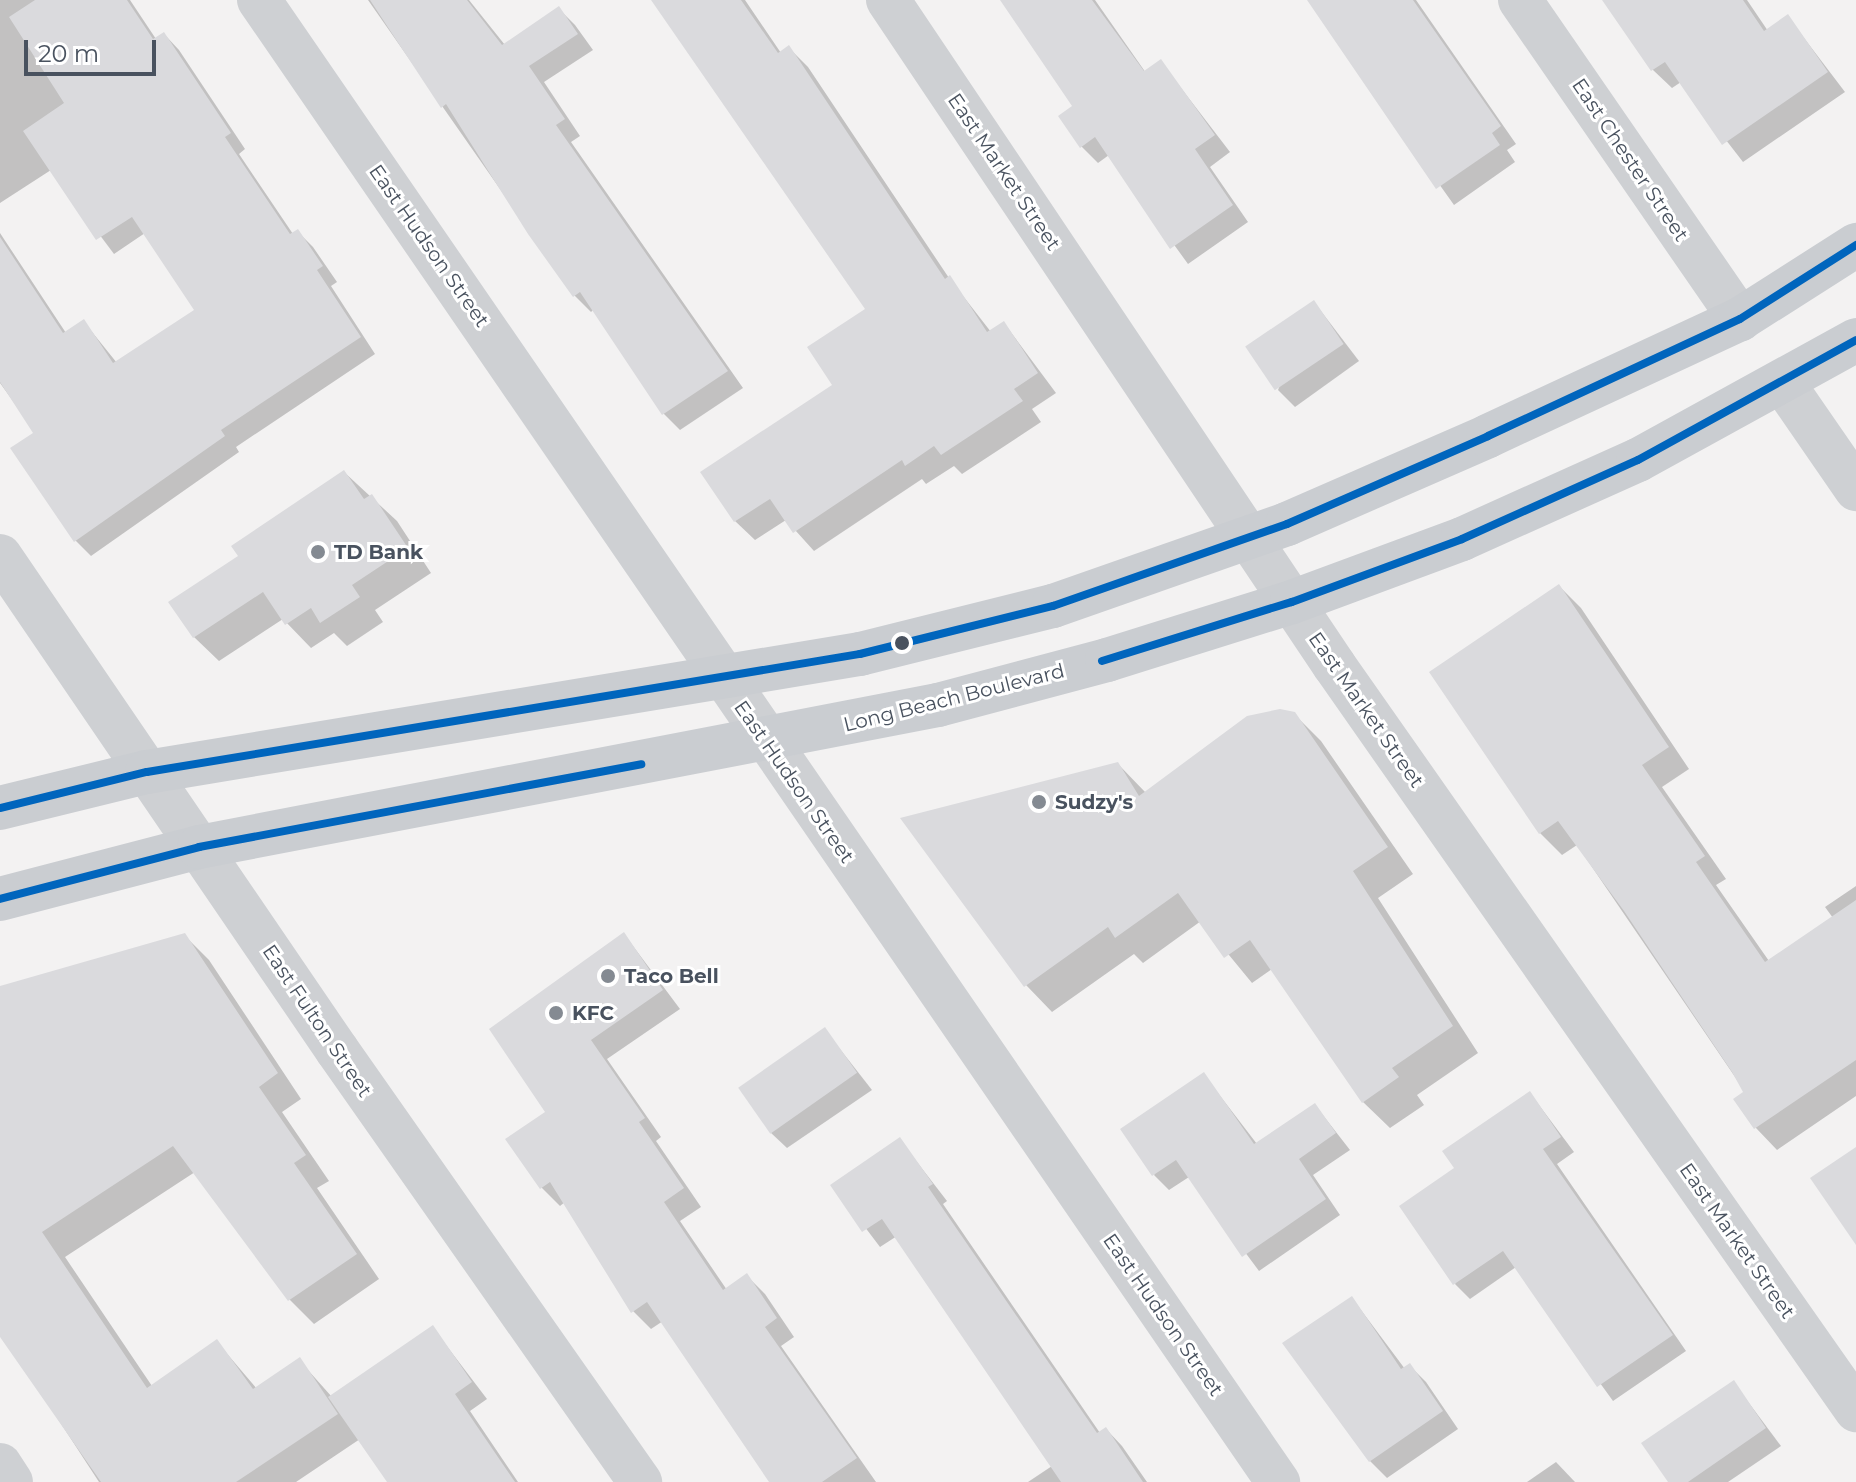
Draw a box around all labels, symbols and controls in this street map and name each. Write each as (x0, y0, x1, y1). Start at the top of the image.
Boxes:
scale bar (28, 24, 160, 74)
text: 20 m (38, 39, 99, 68)
street label: East Chester Street (1567, 74, 1693, 246)
street label: East Market Street (943, 89, 1065, 255)
street label: East Hudson Street (364, 160, 494, 332)
place label: TD Bank (334, 540, 423, 564)
marker: TD Bank (309, 543, 327, 561)
street label: East Market Street (1303, 628, 1429, 792)
unlabelled marker (894, 635, 910, 651)
street label: Long Beach Boulevard (841, 659, 1067, 737)
street label: East Hudson Street (729, 696, 859, 868)
place label: Sudzy's (1055, 790, 1133, 814)
marker: Sudzy's (1030, 793, 1048, 811)
street label: East Fulton Street (257, 940, 377, 1102)
place label: Taco Bell (624, 964, 719, 988)
marker: Taco Bell (599, 967, 617, 985)
place label: KFC (572, 1001, 614, 1025)
marker: KFC (547, 1004, 565, 1022)
street label: East Market Street (1674, 1159, 1800, 1323)
street label: East Hudson Street (1098, 1229, 1228, 1401)

